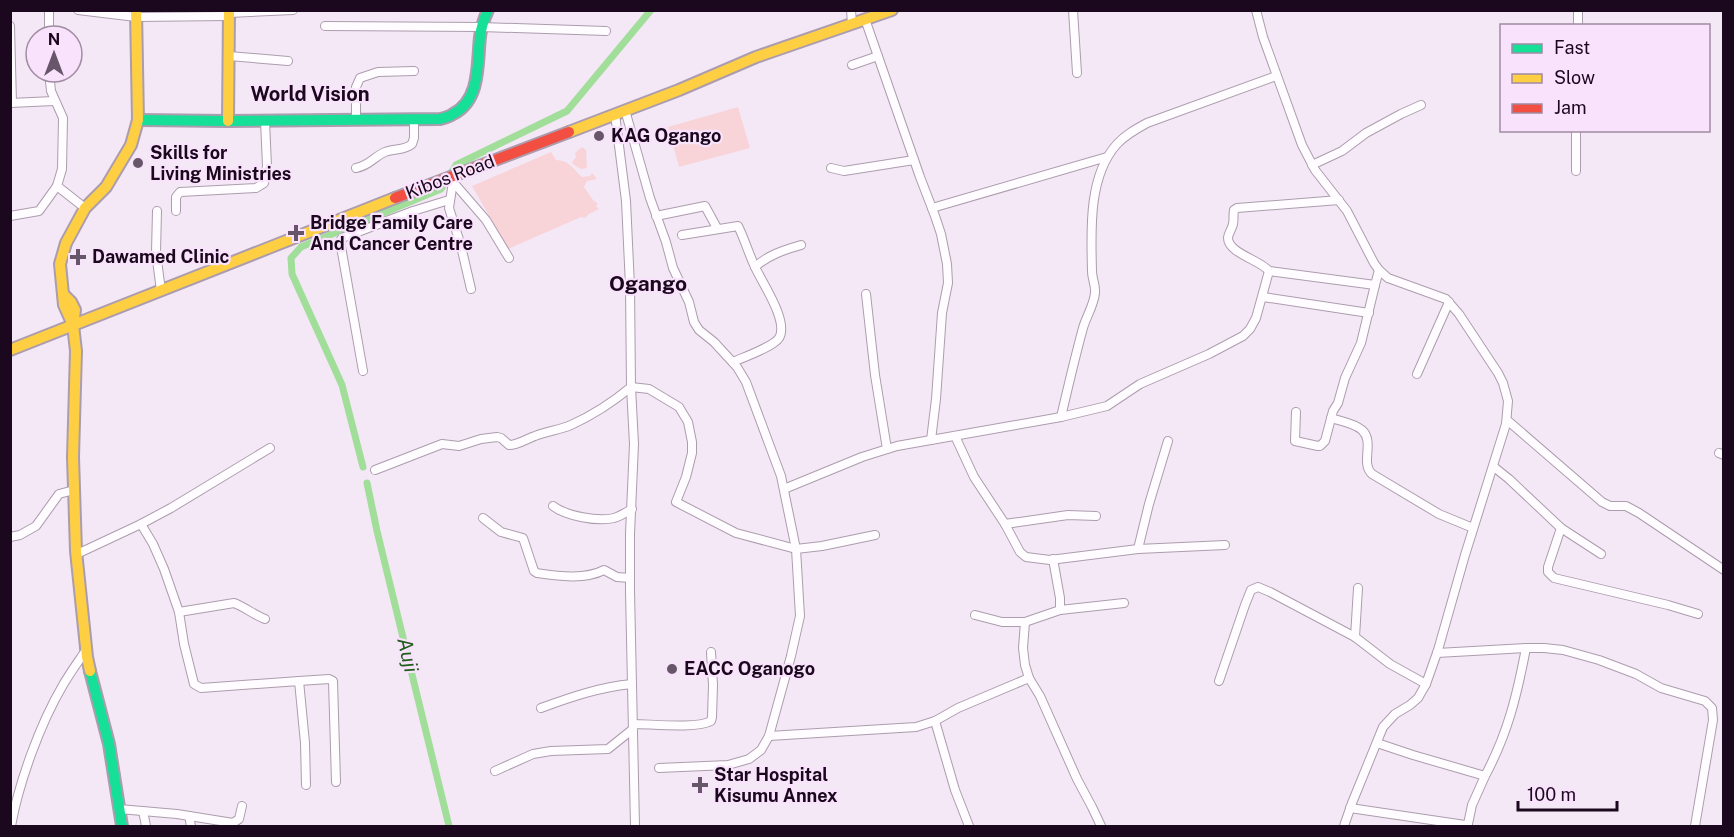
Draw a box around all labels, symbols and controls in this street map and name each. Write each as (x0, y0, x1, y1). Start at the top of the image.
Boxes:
north arrow (24, 24, 84, 84)
legend (1500, 24, 1710, 132)
text: N (48, 30, 60, 49)
text: Fast (1554, 37, 1590, 58)
text: Slow (1554, 67, 1595, 88)
district label: World Vision (251, 82, 370, 106)
text: Jam (1554, 97, 1587, 118)
place label: KAG Ogango (611, 125, 721, 146)
marker: KAG Ogango (592, 129, 606, 143)
place label: Skills for Living Ministries (150, 142, 291, 184)
street label: Kibos Road (402, 150, 497, 203)
marker: Skills for Living Ministries (131, 156, 145, 170)
place label: Bridge Family Care And Cancer Centre (310, 212, 473, 254)
marker: Bridge Family Care And Cancer Centre (287, 224, 305, 242)
place label: Dawamed Clinic (92, 246, 229, 267)
marker: Dawamed Clinic (69, 248, 87, 266)
district label: Ogango (609, 271, 687, 296)
water label: Auji (392, 635, 424, 675)
place label: EACC Oganogo (684, 658, 815, 679)
marker: EACC Oganogo (665, 662, 679, 676)
place label: Star Hospital Kisumu Annex (714, 764, 838, 806)
scale bar (1518, 774, 1617, 812)
marker: Star Hospital Kisumu Annex (691, 776, 709, 794)
text: 100 m (1527, 784, 1576, 805)

